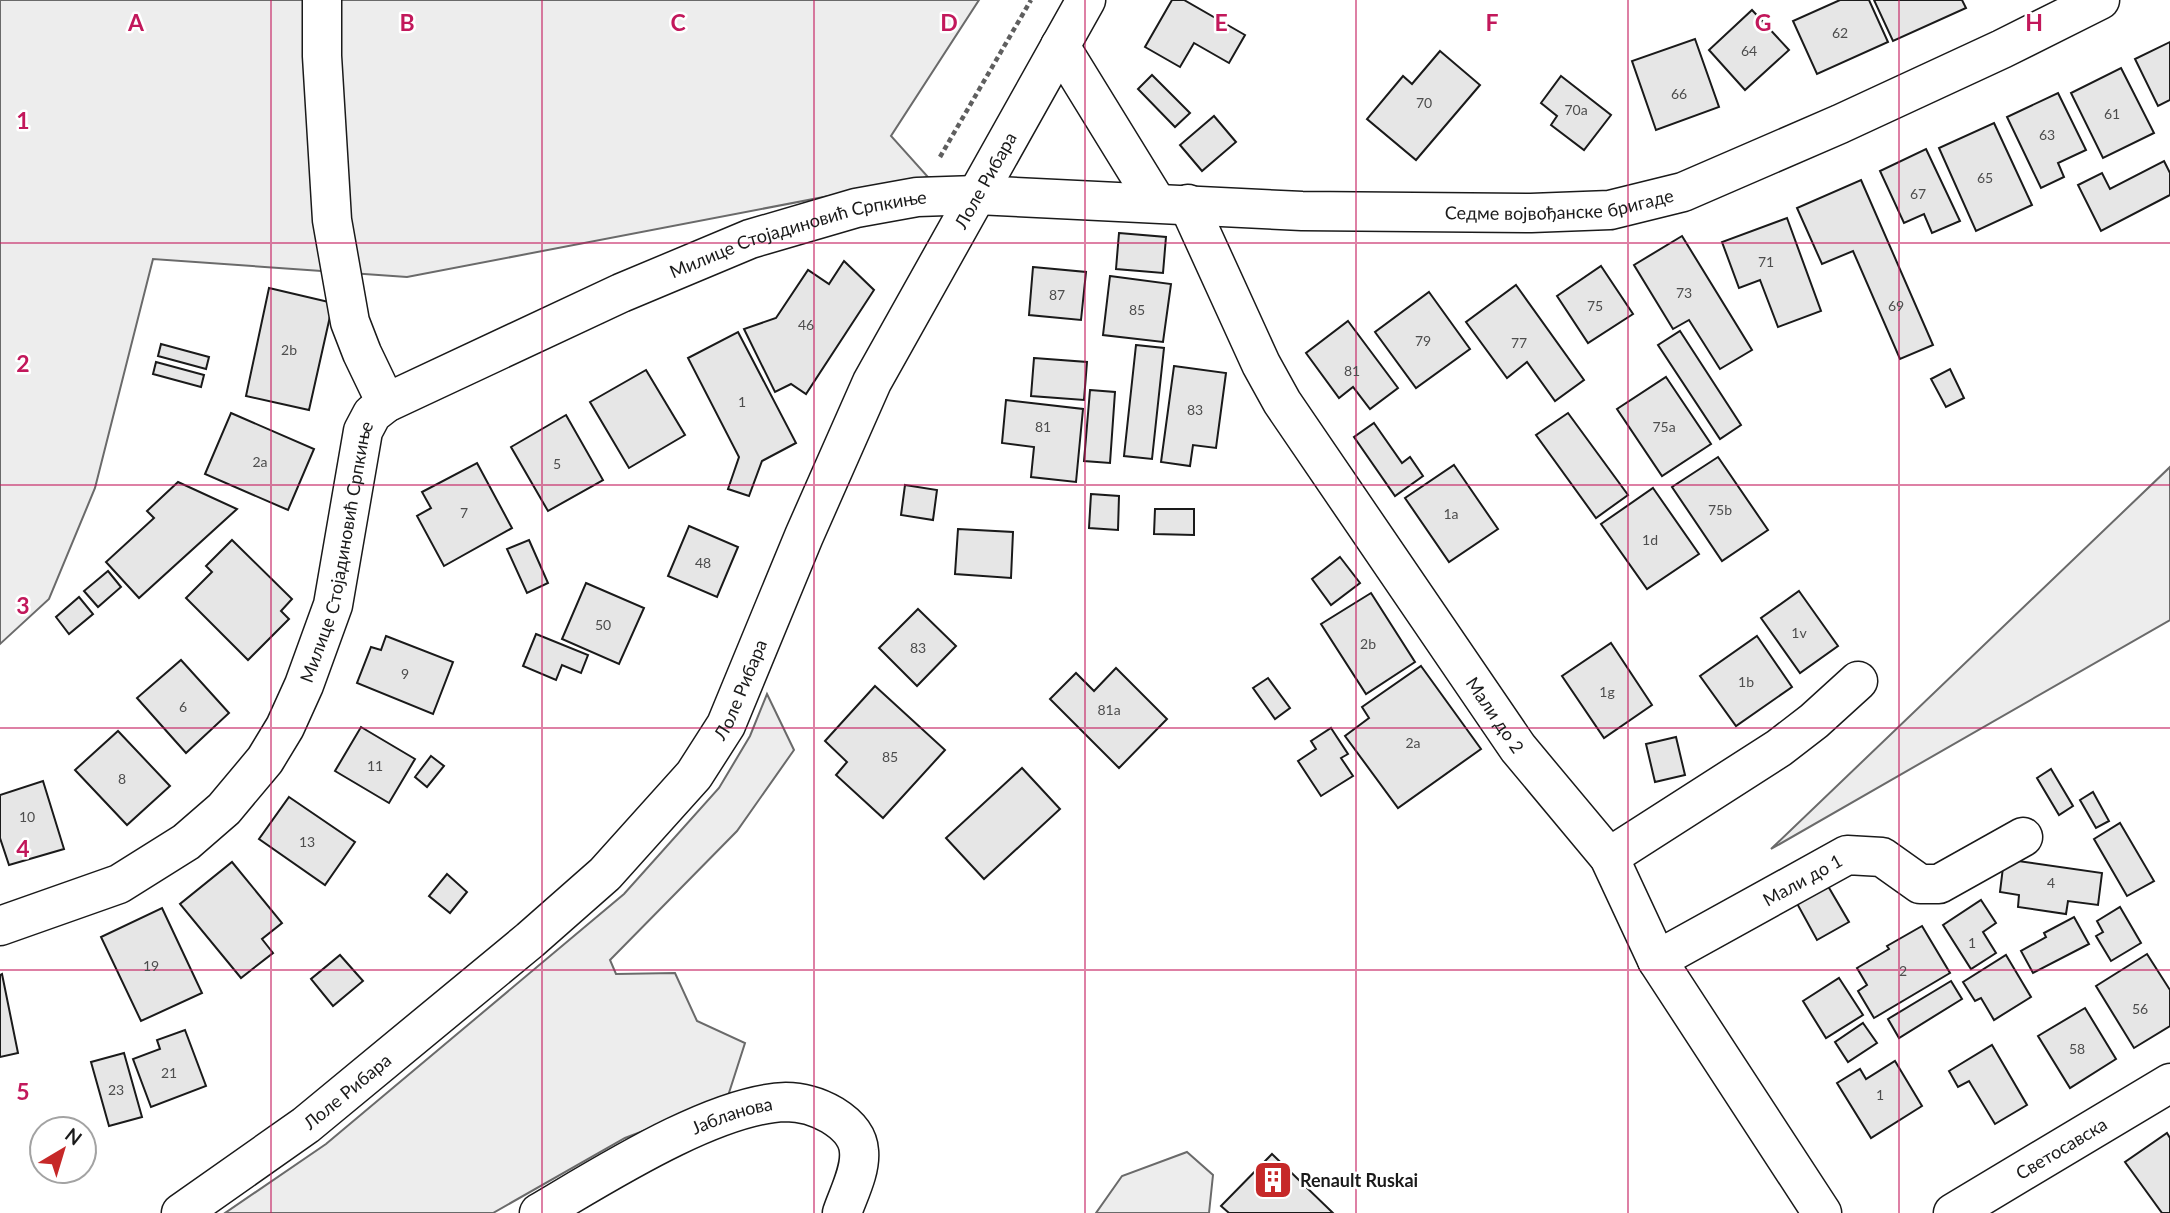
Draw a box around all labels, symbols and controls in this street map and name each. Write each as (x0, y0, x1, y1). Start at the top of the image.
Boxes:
text: A (127, 8, 145, 36)
text: B (399, 8, 415, 36)
text: C (670, 8, 686, 36)
text: D (940, 8, 958, 36)
text: E (1214, 8, 1228, 36)
text: F (1485, 8, 1499, 36)
text: G (1755, 8, 1771, 36)
text: H (2025, 8, 2043, 36)
house number: 62 (1832, 24, 1848, 41)
house number: 64 (1741, 42, 1757, 59)
house number: 66 (1671, 85, 1687, 102)
house number: 70 (1416, 94, 1432, 111)
house number: 70a (1564, 101, 1588, 118)
house number: 61 (2104, 105, 2120, 122)
text: 1 (16, 106, 30, 134)
house number: 63 (2039, 126, 2055, 143)
street label: Лоле Рибара (949, 128, 1021, 233)
house number: 65 (1977, 169, 1993, 186)
street label: Седме војвођанске бригаде (1445, 184, 1676, 224)
house number: 67 (1910, 185, 1926, 202)
street label: Милице Стојадиновић Српкиње (666, 186, 927, 283)
house number: 71 (1758, 253, 1774, 270)
house number: 73 (1676, 284, 1692, 301)
house number: 87 (1049, 286, 1065, 303)
house number: 75 (1587, 297, 1603, 314)
house number: 69 (1888, 297, 1904, 314)
house number: 85 (1129, 301, 1145, 318)
house number: 46 (798, 316, 814, 333)
house number: 79 (1415, 332, 1431, 349)
house number: 77 (1511, 334, 1527, 351)
house number: 2b (281, 341, 297, 358)
text: 2 (16, 349, 30, 377)
house number: 81 (1344, 362, 1360, 379)
house number: 1 (738, 393, 746, 410)
house number: 83 (1187, 401, 1203, 418)
street label: Милице Стојадиновић Српкиње (295, 417, 378, 685)
house number: 81 (1035, 418, 1051, 435)
house number: 75a (1652, 418, 1676, 435)
house number: 2a (252, 453, 268, 470)
house number: 5 (553, 455, 561, 472)
house number: 75b (1708, 501, 1732, 518)
house number: 7 (460, 504, 468, 521)
house number: 1a (1443, 505, 1459, 522)
house number: 1d (1642, 531, 1658, 548)
house number: 48 (695, 554, 711, 571)
text: 3 (16, 591, 30, 619)
house number: 50 (595, 616, 611, 633)
house number: 1v (1791, 624, 1807, 641)
house number: 2b (1360, 635, 1376, 652)
street label: Лоле Рибара (708, 636, 771, 745)
house number: 83 (910, 639, 926, 656)
house number: 9 (401, 665, 409, 682)
street label: Мали до 2 (1462, 673, 1529, 757)
house number: 1b (1738, 673, 1754, 690)
house number: 1g (1599, 683, 1615, 700)
house number: 6 (179, 698, 187, 715)
house number: 81a (1097, 701, 1121, 718)
house number: 2a (1405, 734, 1421, 751)
house number: 85 (882, 748, 898, 765)
house number: 11 (367, 757, 383, 774)
house number: 8 (118, 770, 126, 787)
house number: 10 (19, 808, 35, 825)
house number: 13 (299, 833, 315, 850)
text: 4 (16, 834, 30, 862)
street label: Мали до 1 (1759, 849, 1846, 910)
house number: 4 (2047, 874, 2055, 891)
house number: 1 (1968, 934, 1976, 951)
house number: 19 (143, 957, 159, 974)
house number: 2 (1899, 962, 1907, 979)
house number: 56 (2132, 1000, 2148, 1017)
house number: 58 (2069, 1040, 2085, 1057)
street label: Лоле Рибара (298, 1049, 395, 1134)
house number: 21 (161, 1064, 177, 1081)
text: 5 (16, 1077, 30, 1105)
house number: 23 (108, 1081, 124, 1098)
house number: 1 (1876, 1086, 1884, 1103)
street label: Јабланова (688, 1092, 774, 1139)
street label: Светосавска (2011, 1112, 2111, 1184)
north arrow (28, 1115, 98, 1185)
text: N (61, 1123, 87, 1150)
building icon: Renault Ruskai (1252, 1159, 1294, 1201)
place label: Renault Ruskai (1300, 1169, 1418, 1191)

